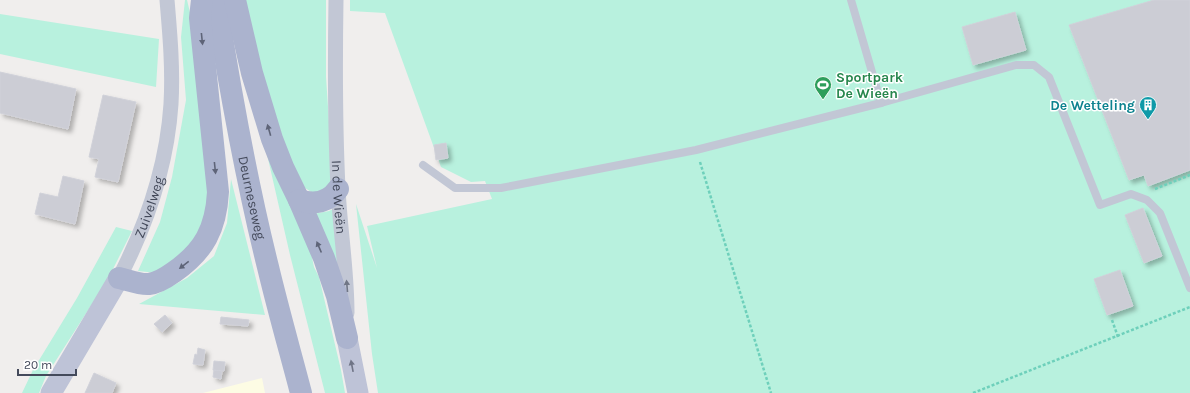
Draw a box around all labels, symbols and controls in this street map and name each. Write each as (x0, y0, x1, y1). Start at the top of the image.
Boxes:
one-way arrow (199, 33, 206, 45)
place label: Sportpark De Wieën (836, 69, 904, 102)
sports icon: Sportpark De Wieën (813, 75, 833, 100)
building icon: De Wetteling (1138, 95, 1158, 120)
place label: De Wetteling (1050, 97, 1135, 114)
one-way arrow (266, 124, 272, 136)
street label: Deurneseweg (235, 154, 270, 241)
street label: In de Wieën (328, 160, 350, 235)
one-way arrow (212, 162, 219, 174)
street label: Zuivelweg (130, 174, 167, 241)
one-way arrow (316, 241, 322, 252)
one-way arrow (179, 260, 190, 269)
one-way arrow (343, 279, 350, 292)
scale bar (18, 351, 76, 377)
text: 20 m (24, 358, 52, 372)
one-way arrow (349, 360, 355, 372)

